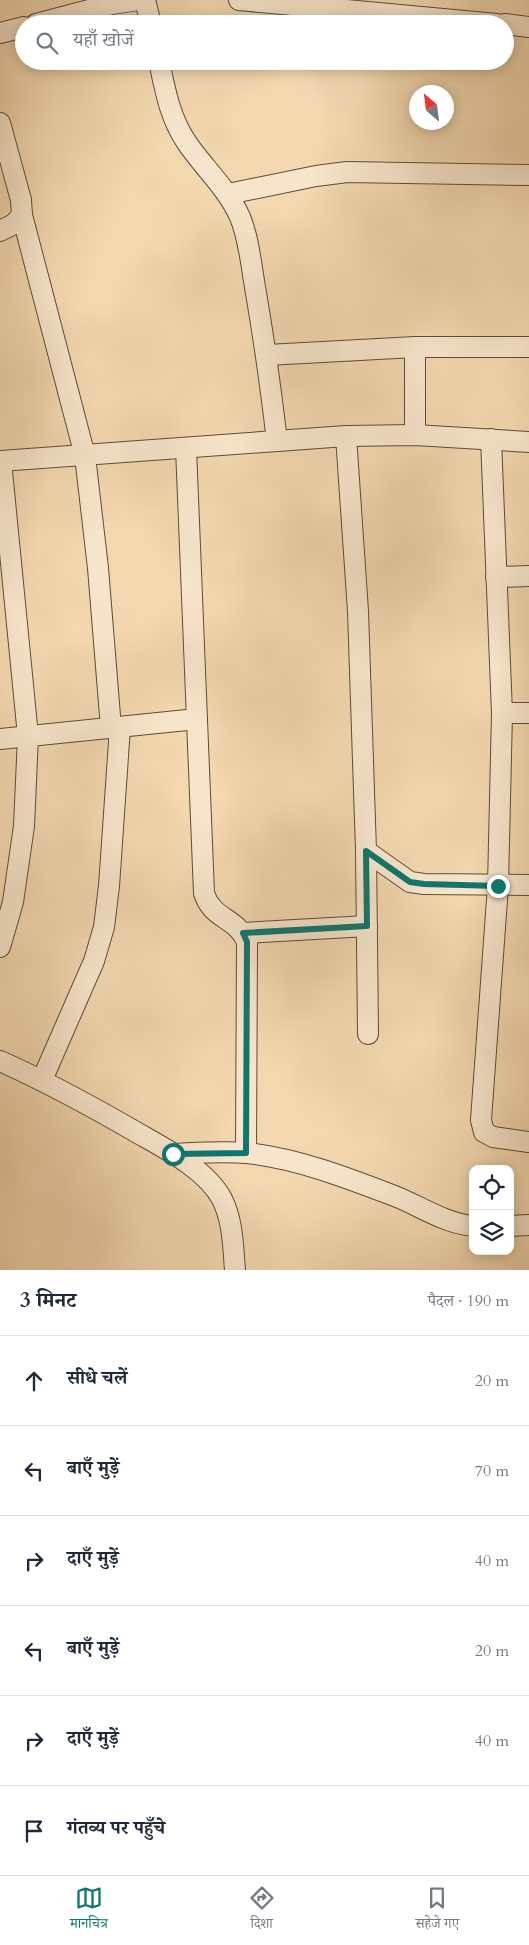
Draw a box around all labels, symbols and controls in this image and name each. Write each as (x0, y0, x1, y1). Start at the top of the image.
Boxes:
search box (15, 15, 514, 70)
text: यहाँ खोजें (73, 27, 134, 53)
icon: search (33, 29, 61, 57)
north arrow (409, 85, 454, 130)
route end (487, 875, 510, 898)
route start (162, 1143, 185, 1166)
map controls (469, 1165, 514, 1255)
button: locate (469, 1165, 514, 1210)
button: layers (469, 1210, 514, 1255)
text: 3 मिनट (20, 1286, 76, 1315)
text: पैदल · 190 m (428, 1290, 509, 1312)
text: सीधे चलें (67, 1365, 127, 1391)
icon: ahead (20, 1367, 48, 1395)
text: 20 m (475, 1370, 509, 1392)
text: बाएँ मुड़ें (67, 1455, 119, 1481)
icon: left (20, 1457, 48, 1485)
text: 70 m (475, 1460, 509, 1482)
text: दाएँ मुड़ें (67, 1545, 119, 1571)
icon: right (20, 1547, 48, 1575)
text: 40 m (475, 1550, 509, 1572)
text: बाएँ मुड़ें (67, 1635, 119, 1661)
icon: left (20, 1637, 48, 1665)
text: 20 m (475, 1640, 509, 1662)
text: दाएँ मुड़ें (67, 1725, 119, 1751)
icon: right (20, 1727, 48, 1755)
text: 40 m (475, 1730, 509, 1752)
text: गंतव्य पर पहुँचे (67, 1815, 165, 1841)
icon: arrive (20, 1817, 48, 1845)
tab: मानचित्र (70, 1884, 108, 1937)
tab: दिशा (248, 1884, 276, 1937)
tab: सहेजे गए (416, 1884, 459, 1937)

